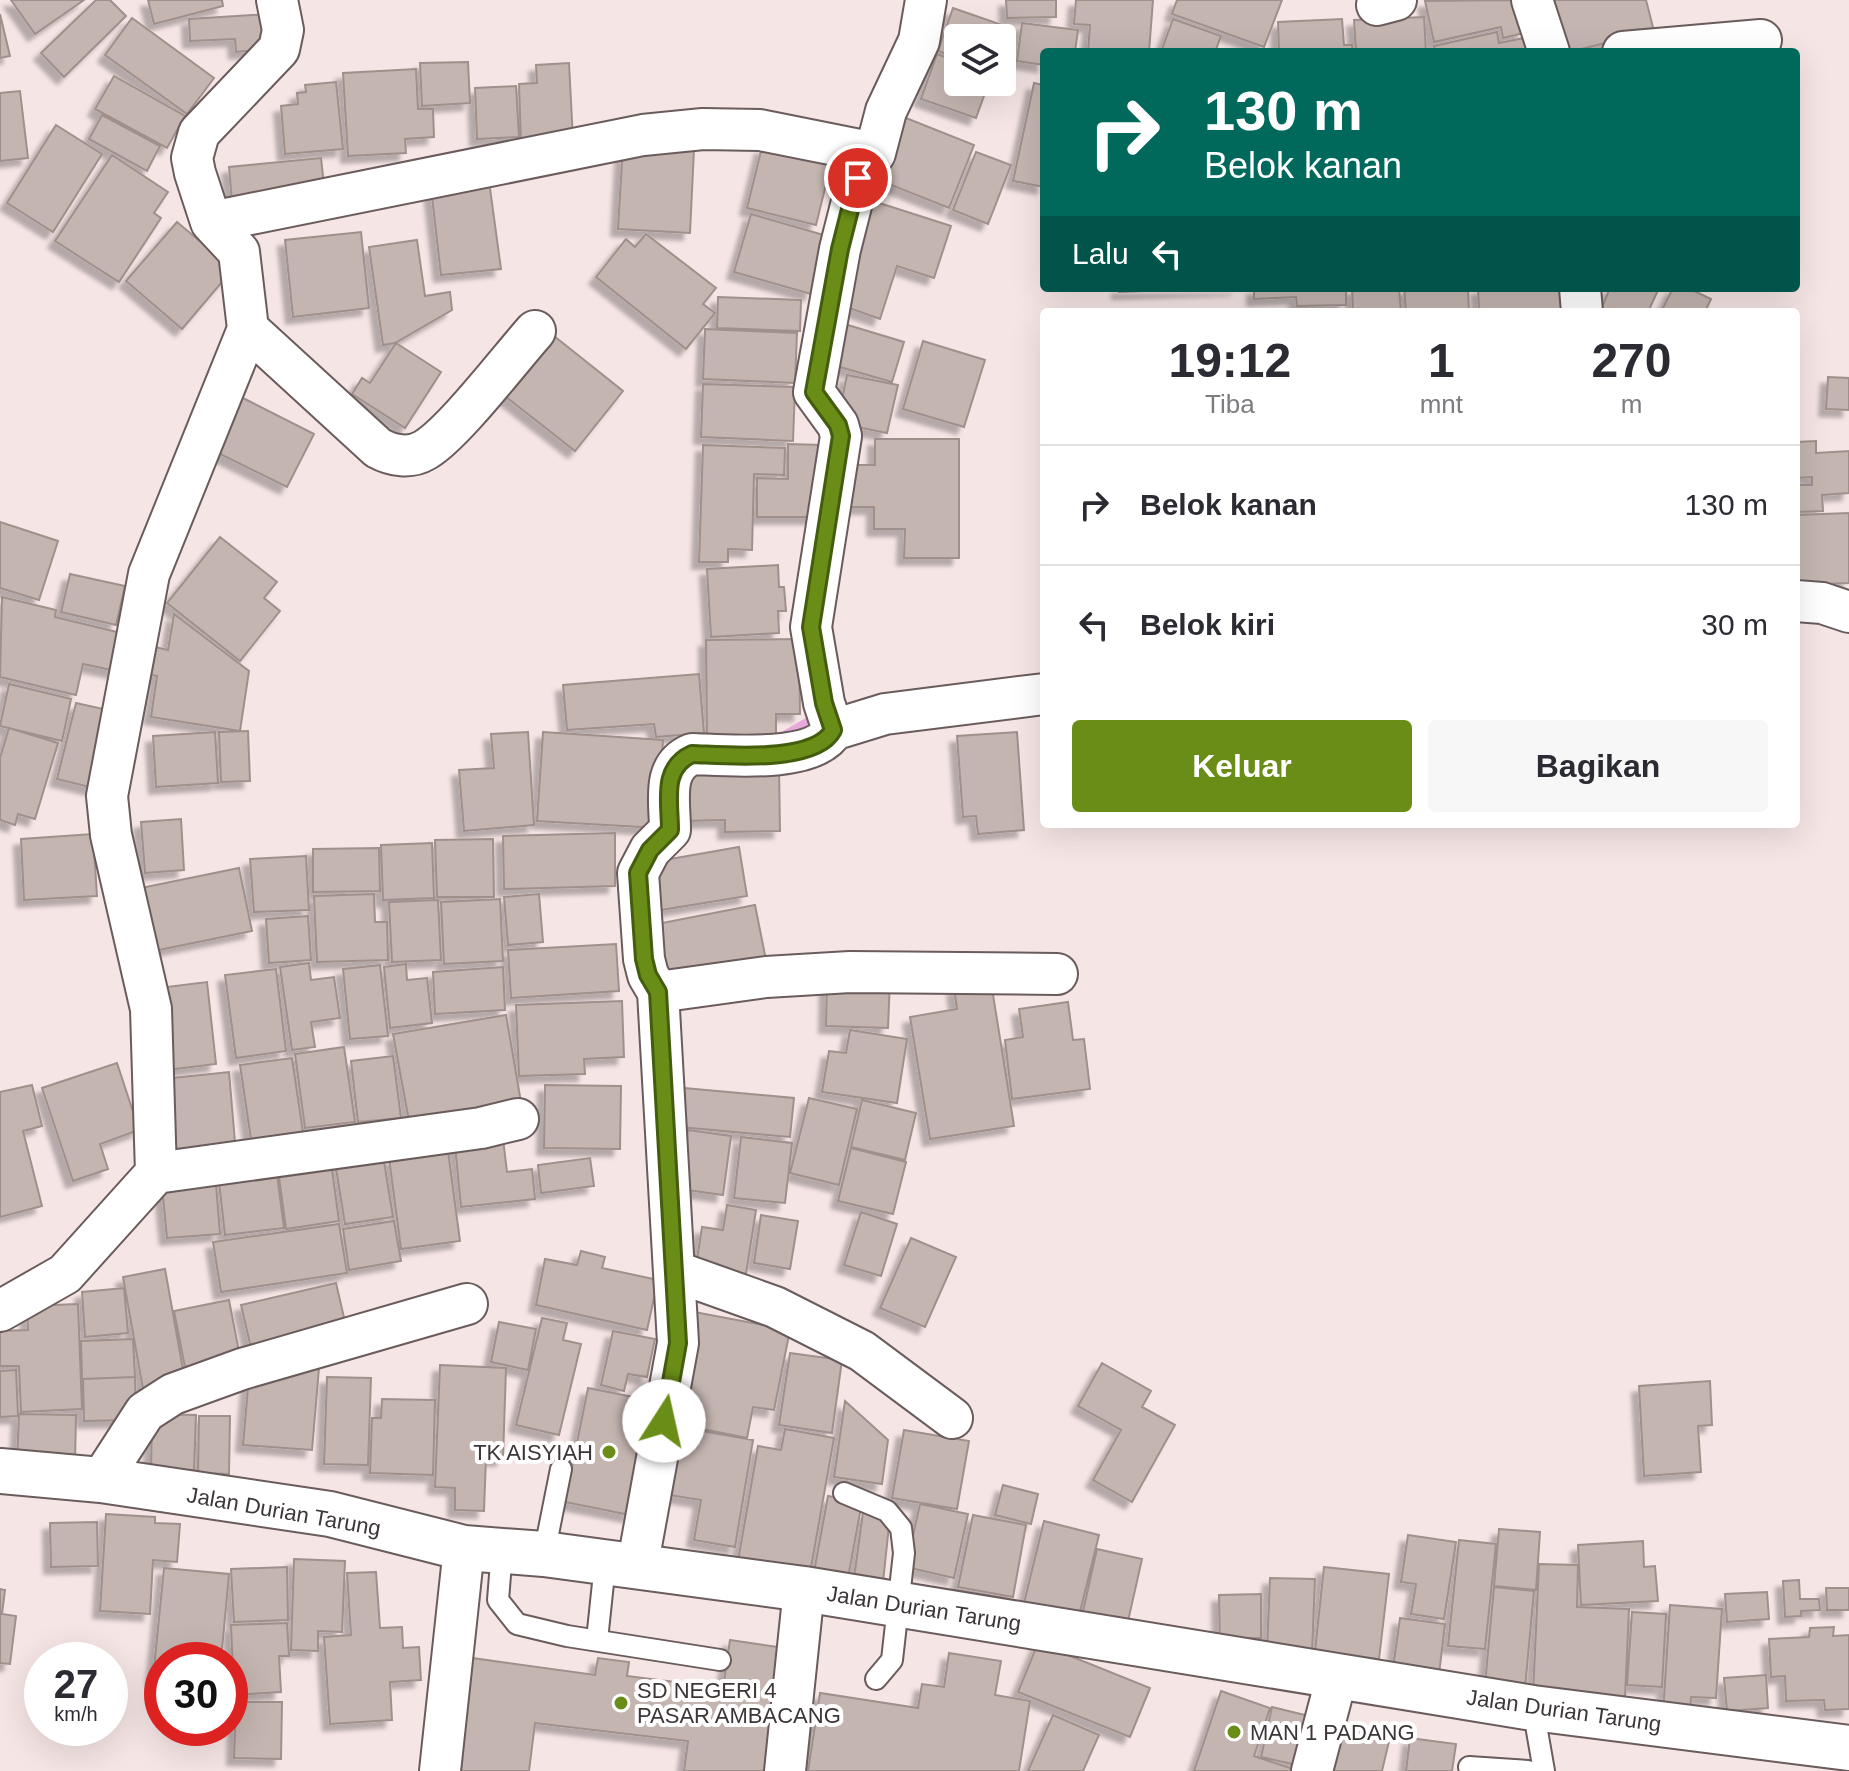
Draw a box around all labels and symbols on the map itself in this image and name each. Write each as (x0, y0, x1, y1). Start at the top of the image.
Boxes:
pin (824, 144, 892, 212)
position arrow (622, 1379, 706, 1463)
place label: TK AISYIAH (473, 1440, 593, 1465)
marker: TK AISYIAH (600, 1443, 618, 1461)
street label: Jalan Durian Tarung (185, 1482, 383, 1541)
street label: Jalan Durian Tarung (825, 1581, 1023, 1636)
speed limit sign: 30 (144, 1642, 248, 1746)
place label: SD NEGERI 4 PASAR AMBACANG (637, 1678, 841, 1728)
street label: Jalan Durian Tarung (1465, 1684, 1663, 1737)
marker: SD NEGERI 4 PASAR AMBACANG (612, 1694, 630, 1712)
place label: MAN 1 PADANG (1250, 1720, 1415, 1745)
marker: MAN 1 PADANG (1225, 1723, 1243, 1741)

